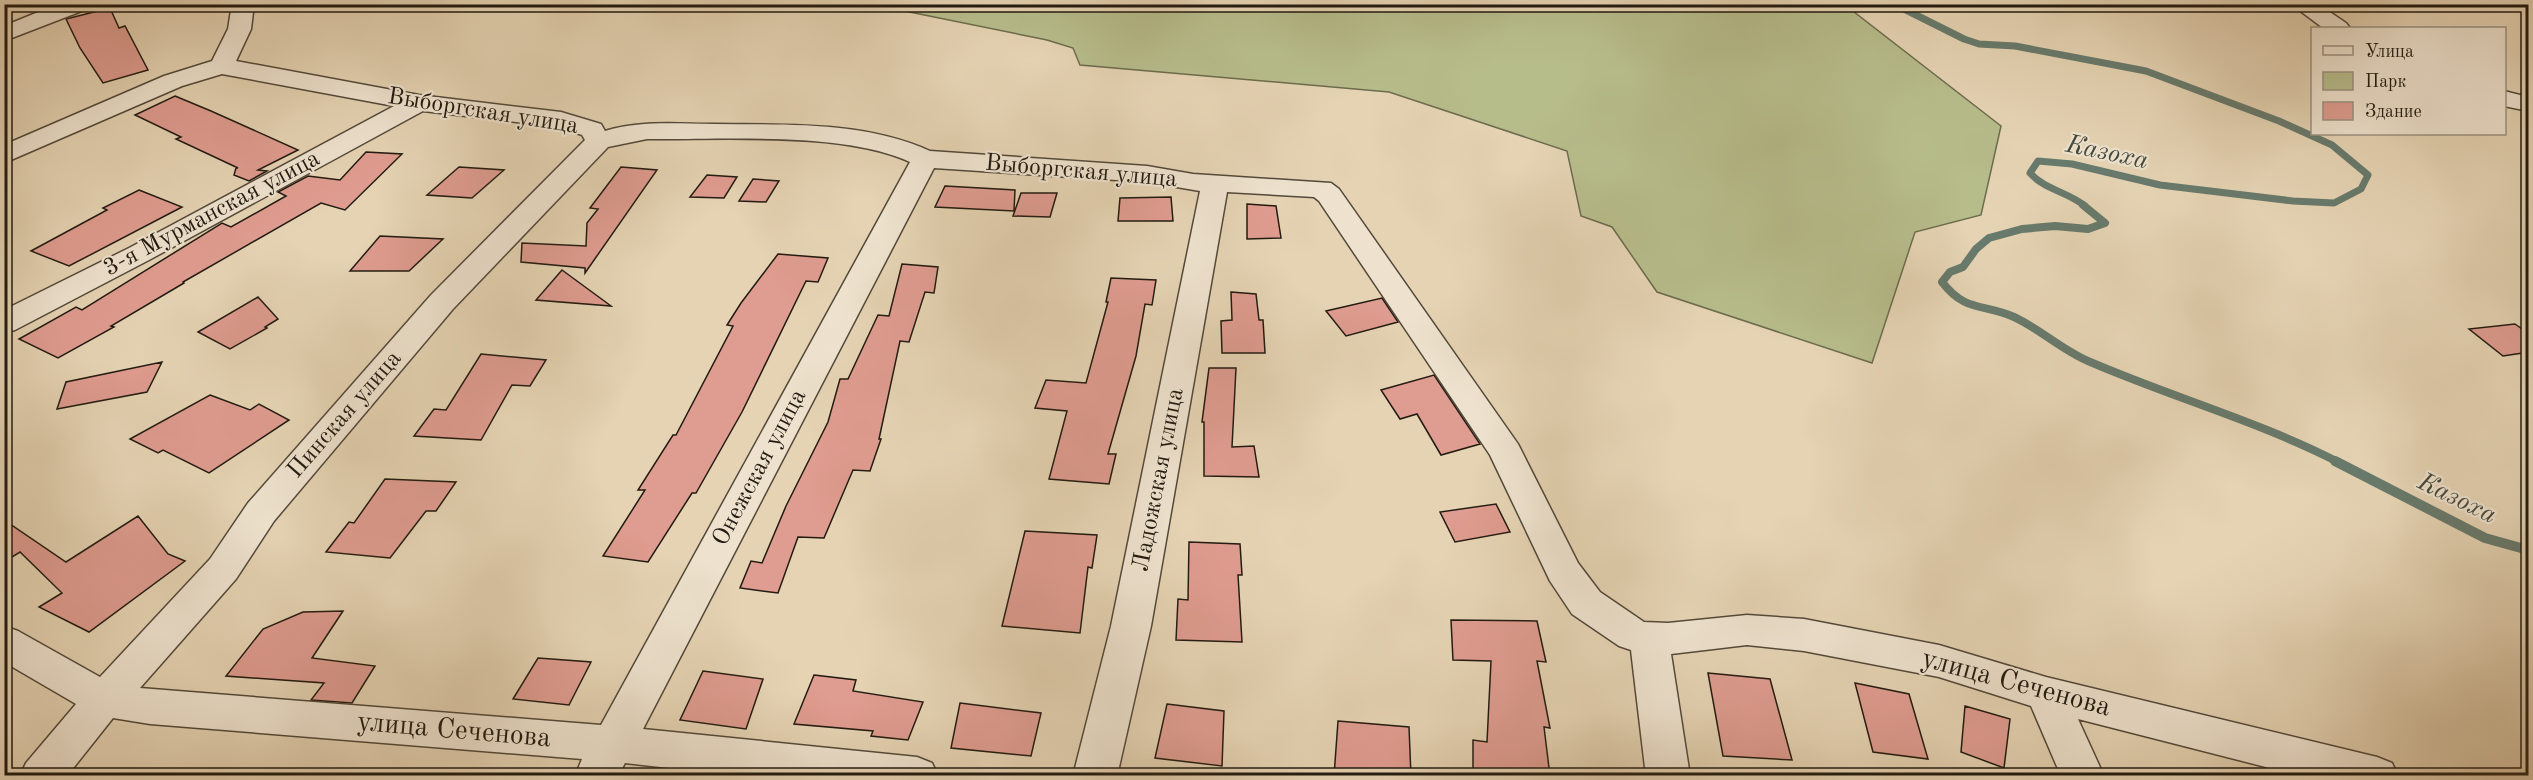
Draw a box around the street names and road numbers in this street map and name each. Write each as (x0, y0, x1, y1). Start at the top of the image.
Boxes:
street label: Выборгская улица (386, 85, 580, 139)
street label: 3-я Мурманская улица (100, 147, 324, 281)
street label: Выборгская улица (984, 152, 1178, 192)
street label: Пинская улица (283, 347, 407, 483)
street label: Онежская улица (709, 386, 811, 550)
street label: Ладожская улица (1129, 386, 1189, 574)
street label: улица Сеченова (1918, 645, 2114, 723)
street label: улица Сеченова (356, 709, 552, 753)

